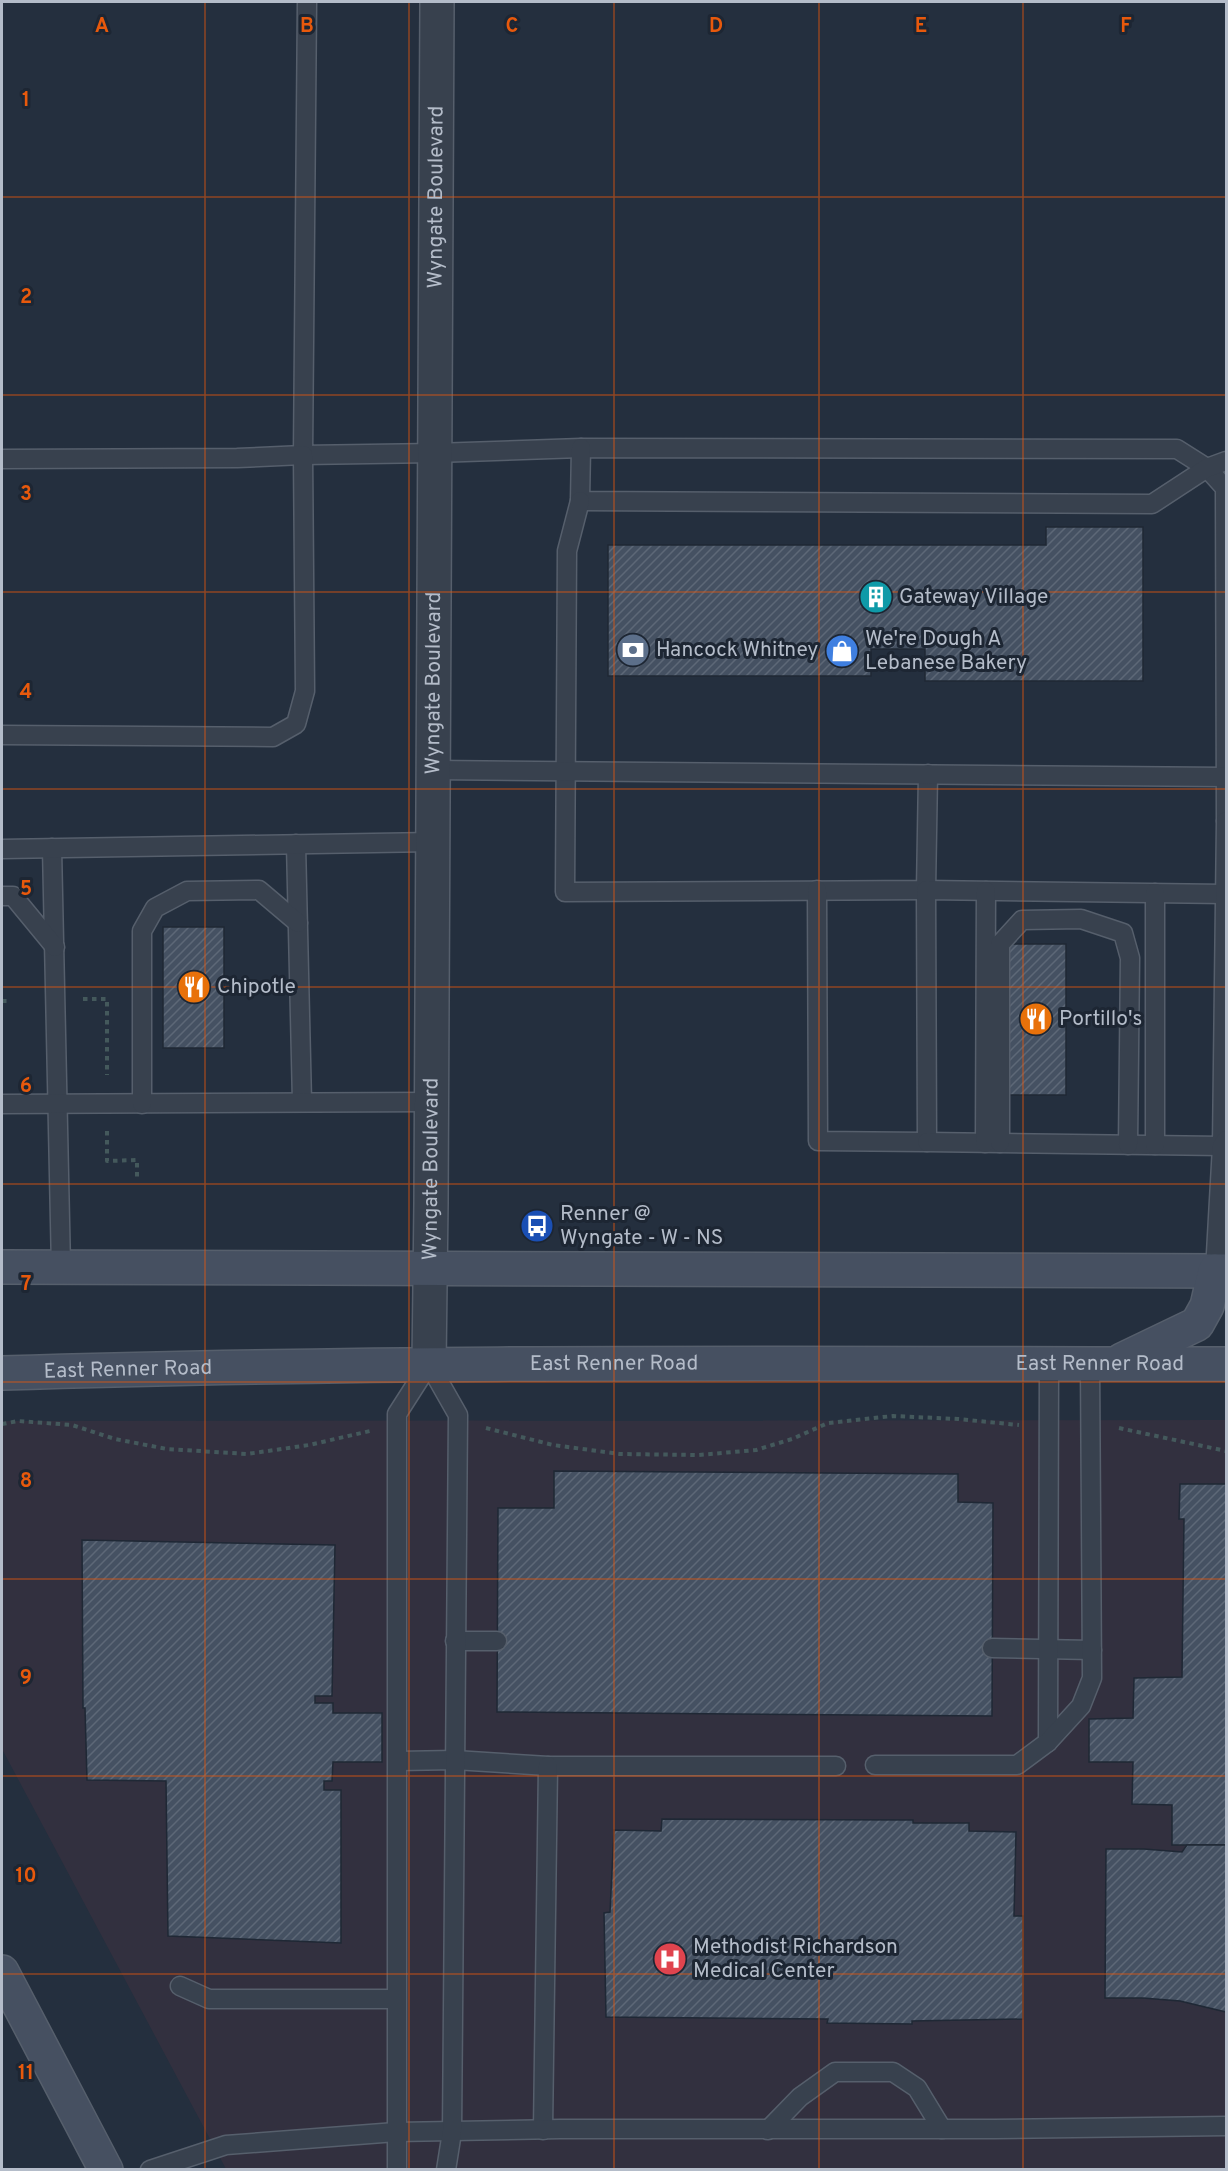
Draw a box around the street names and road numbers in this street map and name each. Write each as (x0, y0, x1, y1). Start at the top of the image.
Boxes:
street label: Wyngate Boulevard (422, 106, 450, 288)
street label: Wyngate Boulevard (420, 592, 448, 774)
street label: Wyngate Boulevard (417, 1078, 445, 1261)
street label: East Renner Road (530, 1350, 698, 1377)
street label: East Renner Road (1016, 1350, 1184, 1377)
street label: East Renner Road (43, 1354, 212, 1385)

